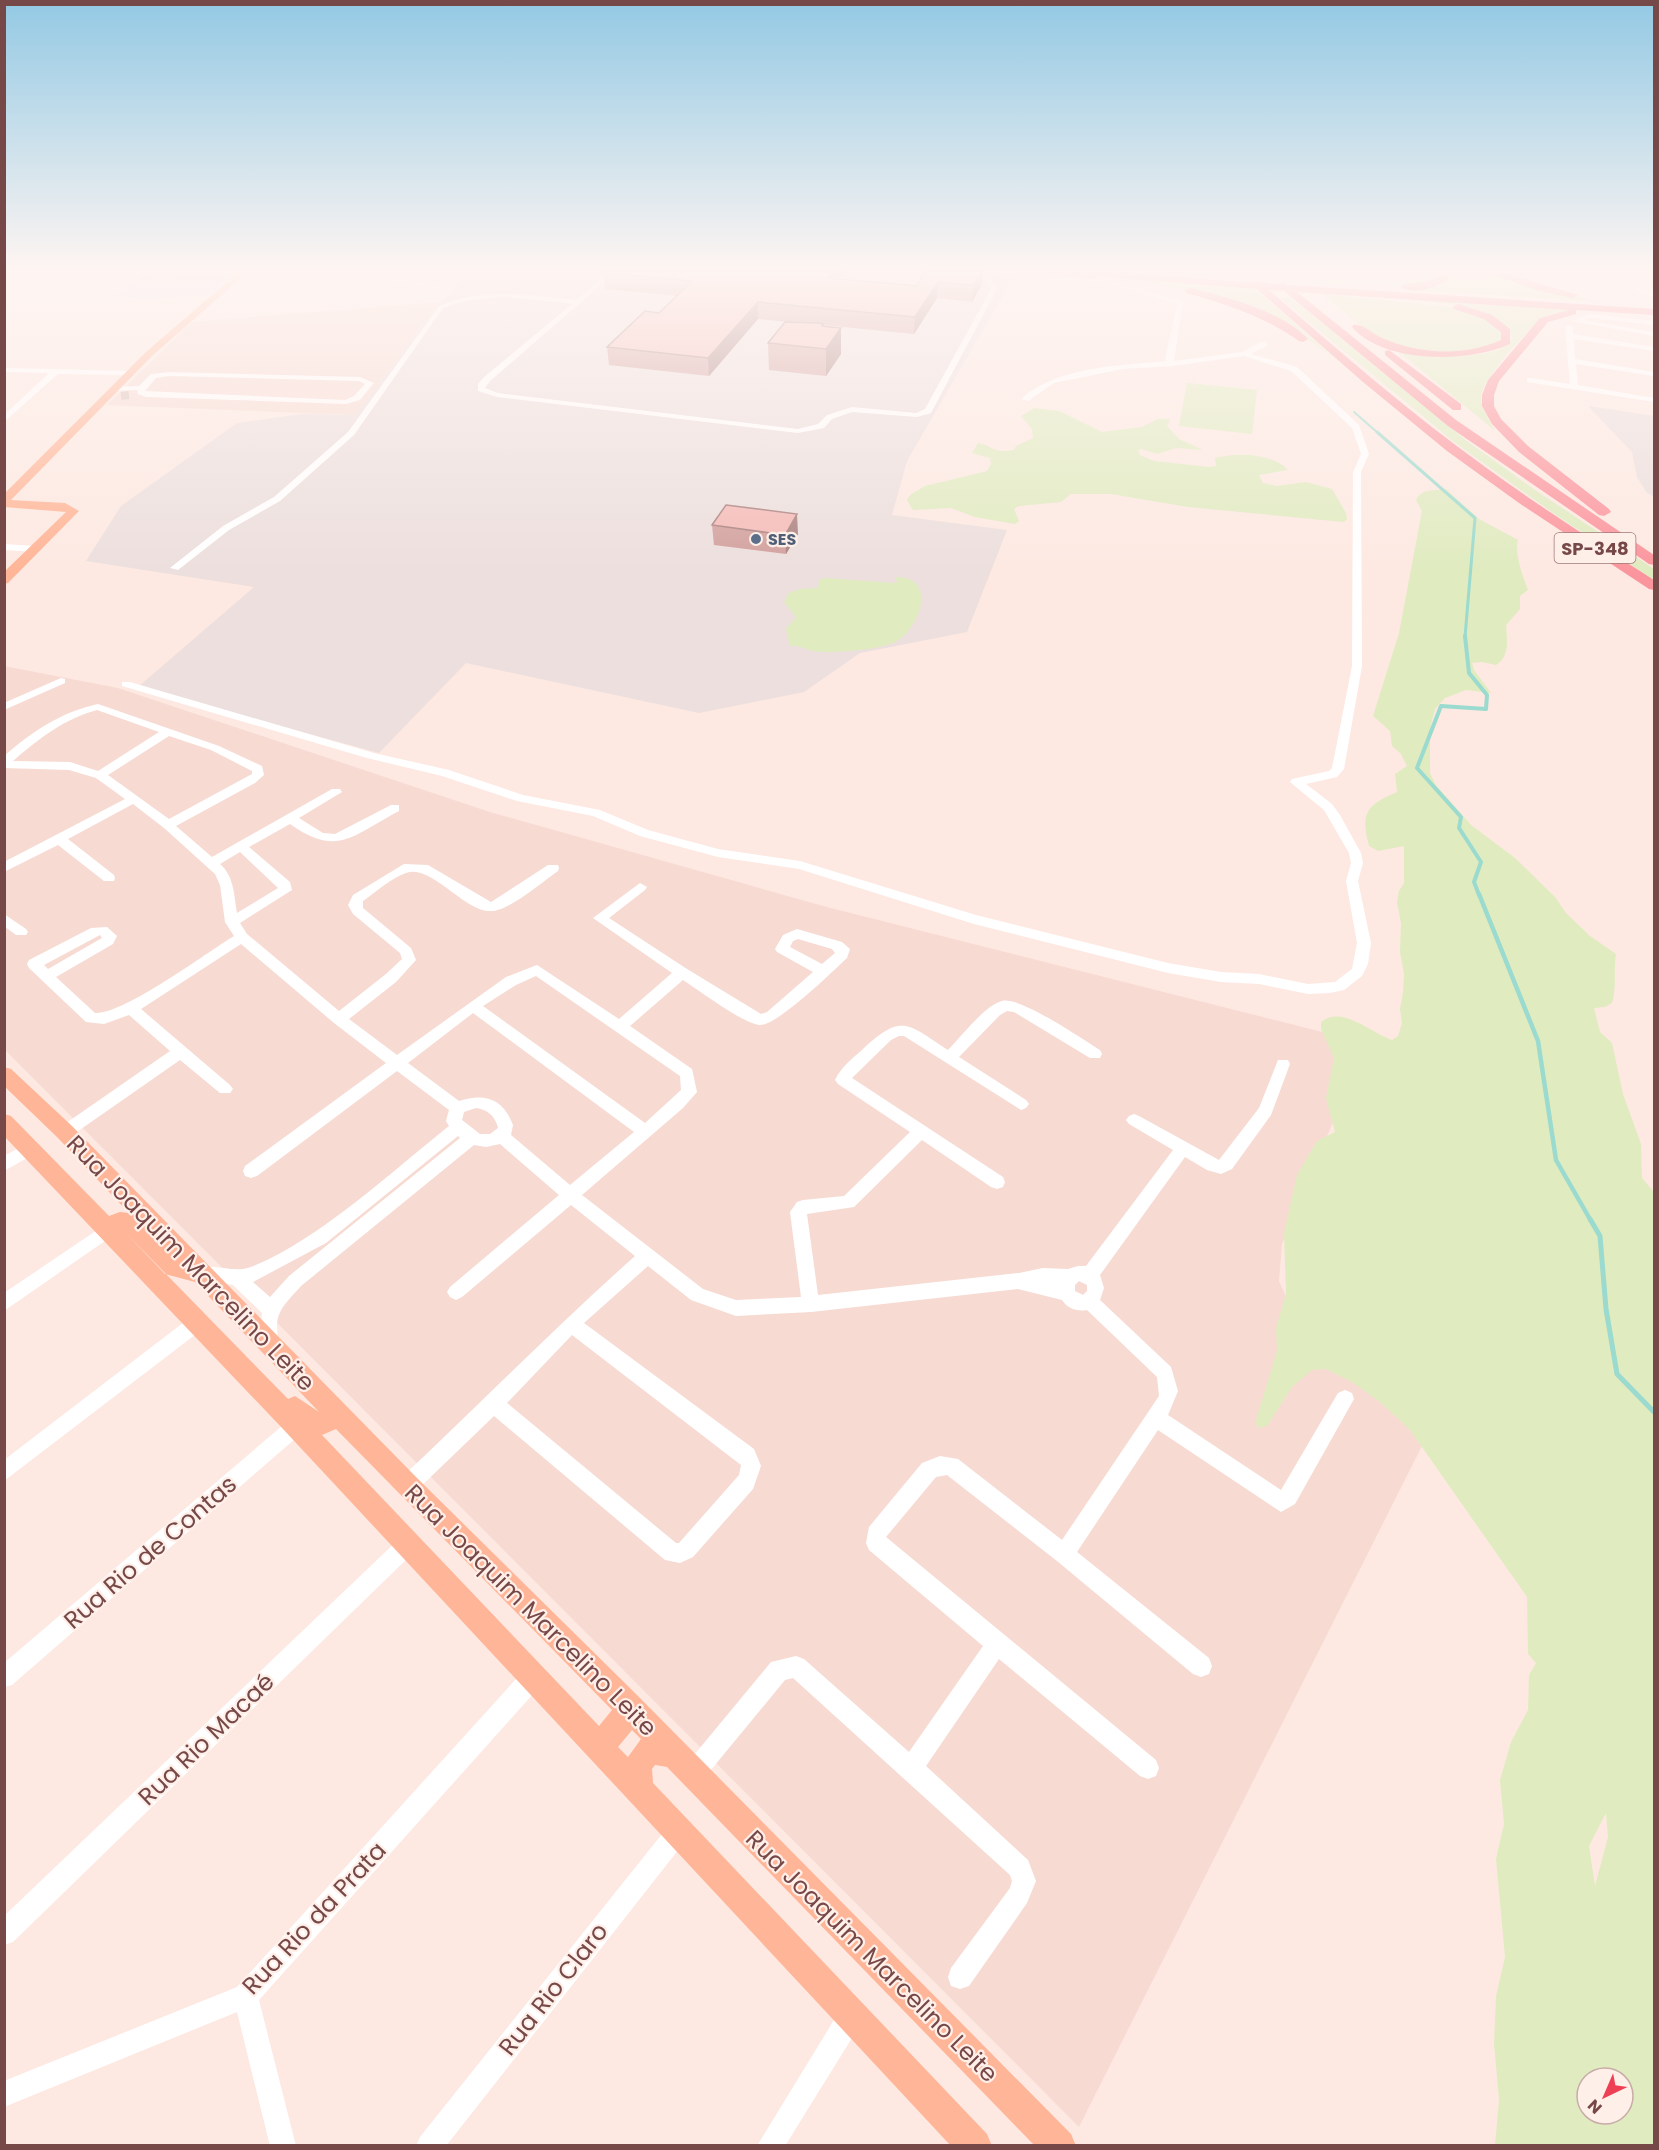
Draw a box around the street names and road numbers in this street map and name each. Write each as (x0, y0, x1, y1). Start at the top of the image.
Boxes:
road number: SP-348 (1554, 533, 1636, 563)
street label: Rua Joaquim Marcelino Leite (59, 1128, 323, 1398)
street label: Rua Rio de Contas (56, 1468, 244, 1636)
street label: Rua Joaquim Marcelino Leite (398, 1477, 664, 1743)
street label: Rua Rio Macaé (131, 1666, 281, 1812)
street label: Rua Joaquim Marcelino Leite (739, 1823, 1005, 2089)
street label: Rua Rio da Prata (235, 1834, 393, 2002)
street label: Rua Rio Claro (491, 1916, 615, 2062)

